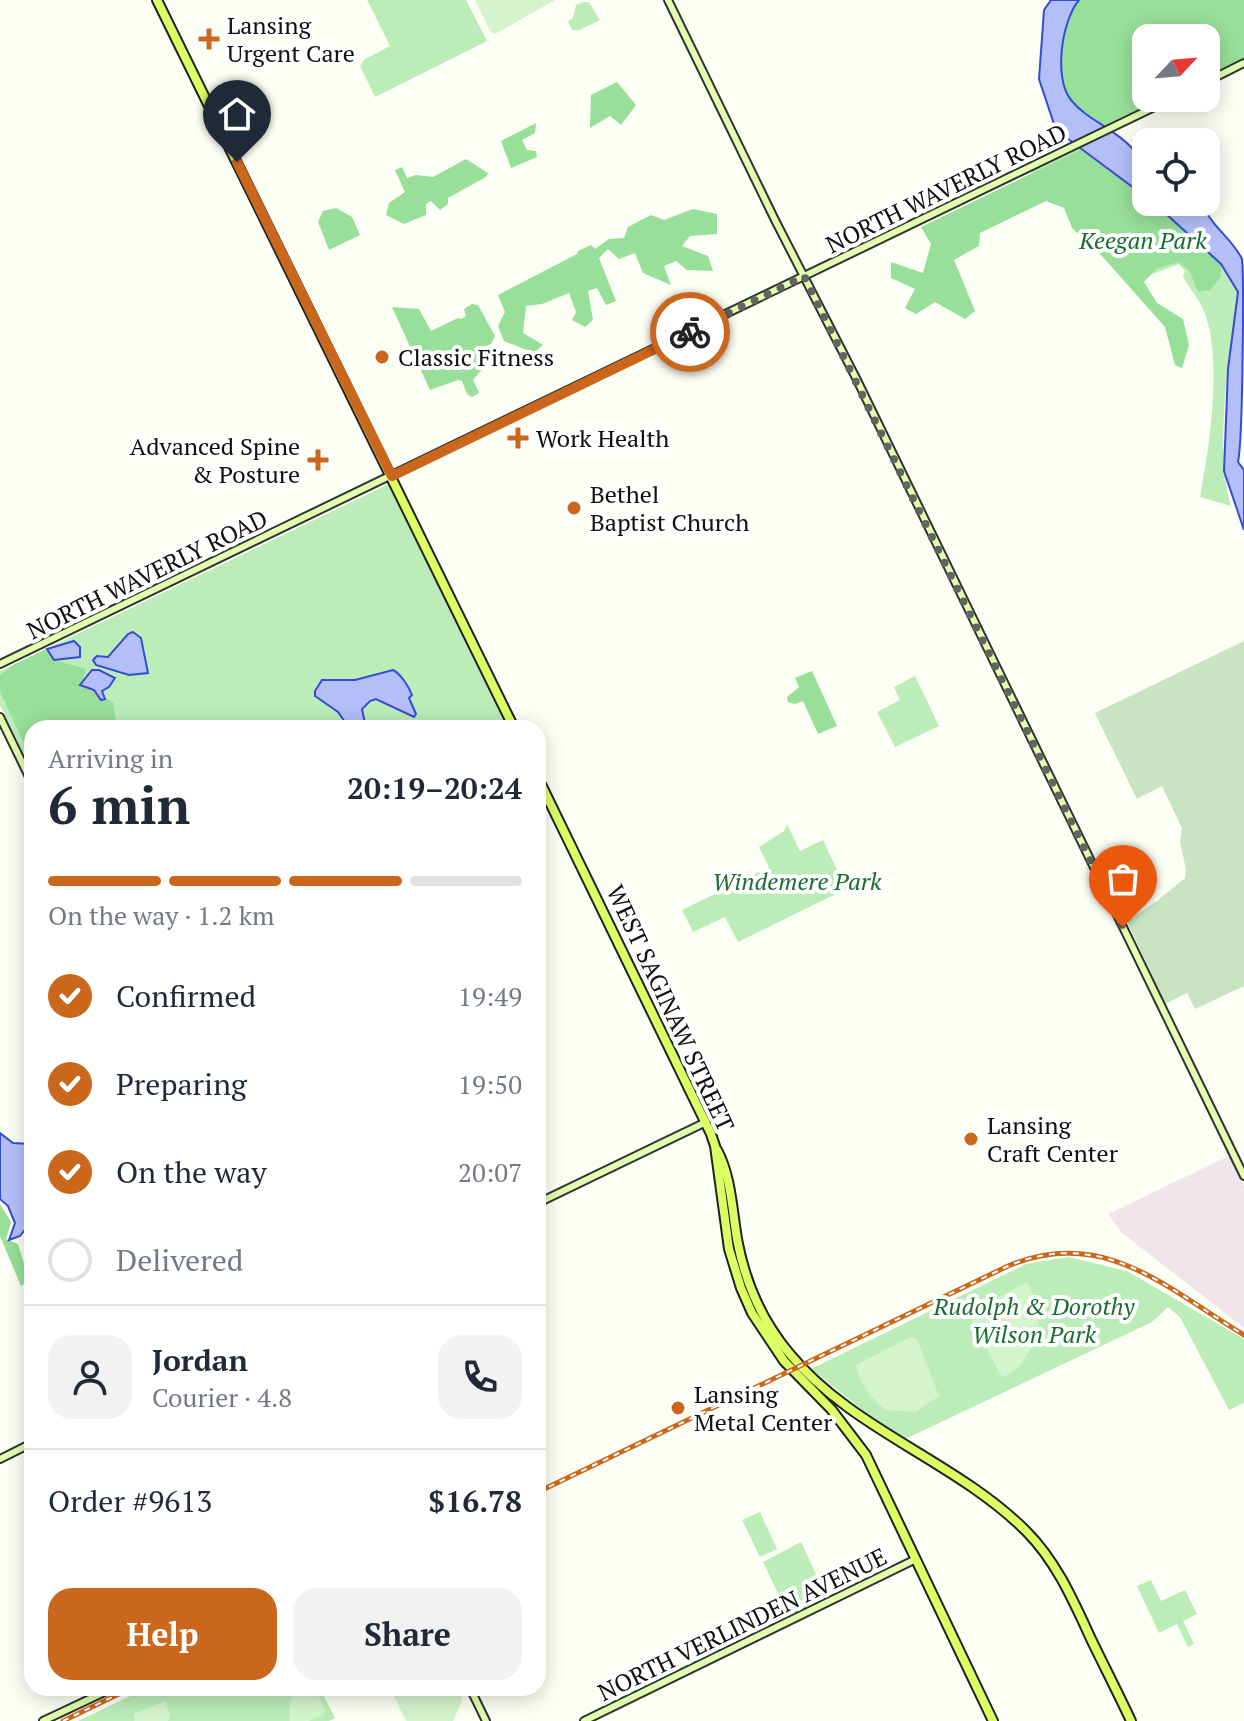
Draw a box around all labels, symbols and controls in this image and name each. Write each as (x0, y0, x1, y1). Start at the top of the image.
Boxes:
place label: Lansing Urgent Care (227, 9, 355, 69)
north arrow (1132, 24, 1220, 112)
map controls (1132, 24, 1220, 216)
marker: Lansing Urgent Care (198, 28, 220, 50)
pin (203, 80, 271, 162)
icon: home (215, 92, 259, 136)
street label: NORTH WAVERLY ROAD (820, 116, 1072, 260)
button: locate (1132, 128, 1220, 216)
park label: Keegan Park (1078, 224, 1207, 256)
courier (650, 292, 730, 372)
icon: bike (668, 310, 712, 354)
place label: Classic Fitness (398, 341, 554, 373)
marker: Classic Fitness (373, 348, 391, 366)
place label: Work Health (536, 422, 669, 454)
marker: Work Health (507, 427, 529, 449)
place label: Advanced Spine & Posture (130, 430, 300, 490)
marker: Advanced Spine & Posture (307, 449, 329, 471)
place label: Bethel Baptist Church (590, 478, 749, 538)
marker: Bethel Baptist Church (565, 499, 583, 517)
street label: NORTH WAVERLY ROAD (21, 502, 273, 646)
text: Arriving in (48, 741, 173, 775)
text: 20:19–20:24 (347, 768, 522, 808)
text: 6 min (48, 770, 190, 839)
pin (1089, 845, 1157, 927)
icon: bag (1101, 857, 1145, 901)
park label: Windemere Park (712, 865, 882, 897)
street label: WEST SAGINAW STREET (600, 879, 742, 1137)
text: On the way · 1.2 km (48, 898, 275, 932)
icon: check (48, 974, 92, 1018)
text: Confirmed (116, 976, 256, 1016)
text: 19:49 (458, 979, 522, 1013)
icon: check (48, 1062, 92, 1106)
text: Preparing (116, 1064, 247, 1104)
text: 19:50 (458, 1067, 522, 1101)
place label: Lansing Craft Center (987, 1109, 1119, 1169)
marker: Lansing Craft Center (962, 1130, 980, 1148)
icon: check (48, 1150, 92, 1194)
text: On the way (116, 1152, 267, 1192)
text: 20:07 (458, 1155, 522, 1189)
text: Delivered (116, 1240, 243, 1280)
park label: Rudolph & Dorothy Wilson Park (933, 1290, 1136, 1350)
button: person (48, 1335, 132, 1419)
button: phone (438, 1335, 522, 1419)
text: Jordan (152, 1340, 248, 1380)
place label: Lansing Metal Center (694, 1378, 833, 1438)
text: Courier · 4.8 (152, 1380, 292, 1414)
marker: Lansing Metal Center (669, 1399, 687, 1417)
text: Order #9613 (48, 1481, 212, 1521)
text: $16.78 (428, 1481, 522, 1521)
street label: NORTH VERLINDEN AVENUE (592, 1540, 892, 1708)
button: Help (48, 1588, 277, 1680)
button: Share (293, 1588, 522, 1680)

